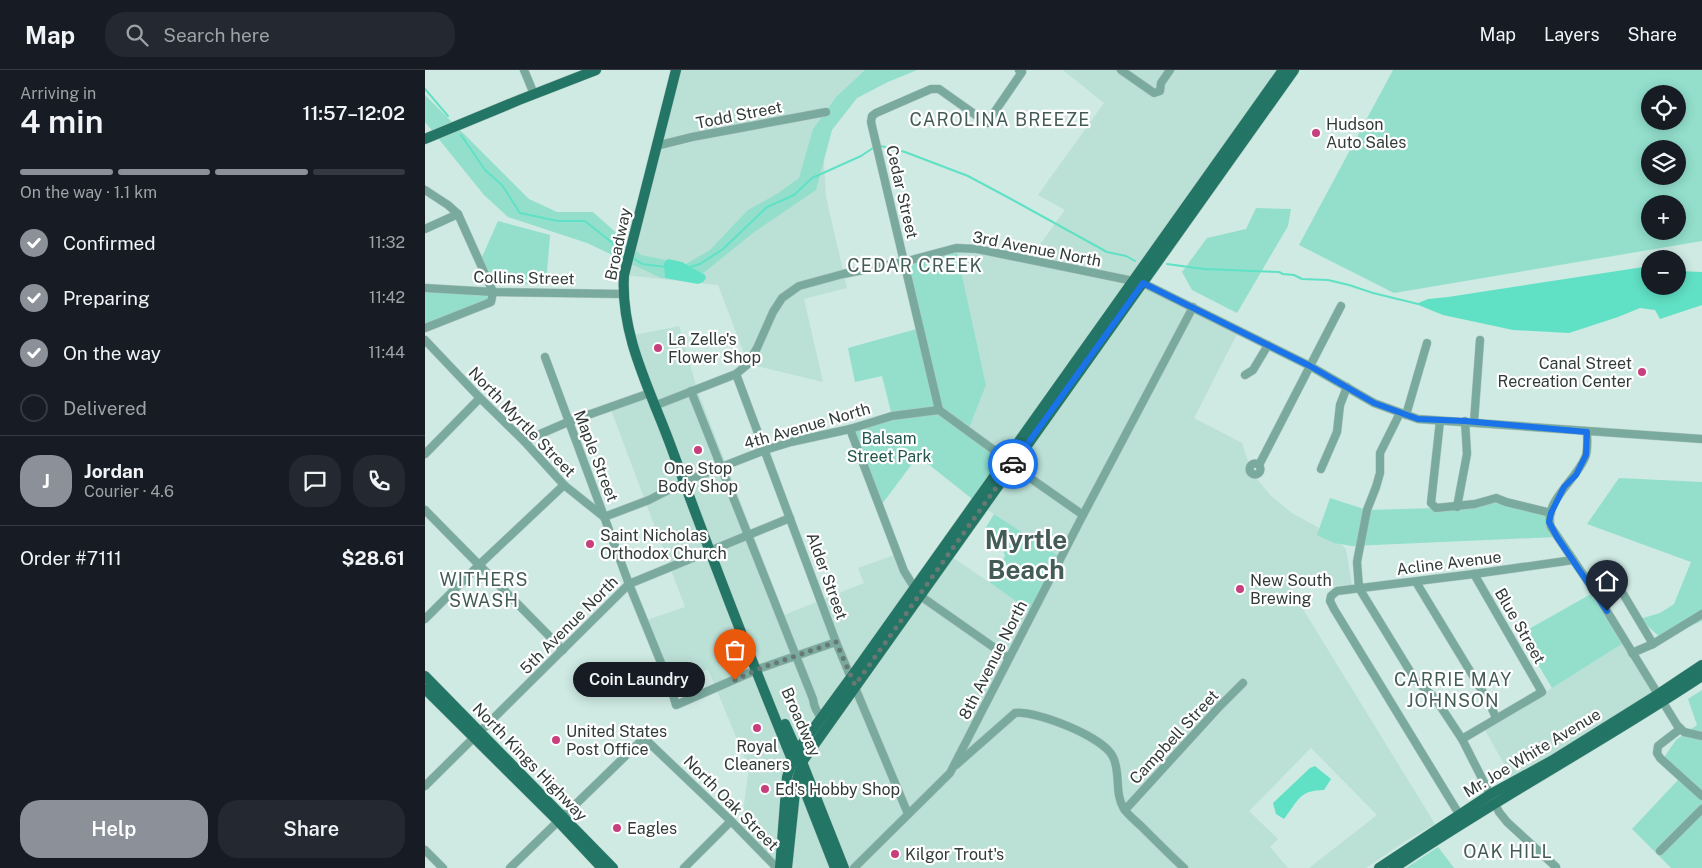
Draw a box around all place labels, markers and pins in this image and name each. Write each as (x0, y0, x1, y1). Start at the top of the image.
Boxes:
place label: Hudson Auto Sales (1326, 115, 1406, 152)
marker: Hudson Auto Sales (1310, 127, 1322, 139)
place label: La Zelle's Flower Shop (668, 330, 761, 367)
marker: La Zelle's Flower Shop (652, 342, 664, 354)
place label: Canal Street Recreation Center (1498, 354, 1632, 391)
marker: Canal Street Recreation Center (1636, 366, 1648, 378)
marker: One Stop Body Shop (692, 444, 704, 456)
place label: One Stop Body Shop (658, 459, 738, 496)
place label: Saint Nicholas Orthodox Church (600, 526, 727, 563)
marker: Saint Nicholas Orthodox Church (584, 538, 596, 550)
pin (1586, 560, 1628, 611)
place label: New South Brewing (1250, 571, 1332, 608)
marker: New South Brewing (1234, 583, 1246, 595)
pin (714, 629, 756, 680)
callout: Coin Laundry (573, 662, 705, 698)
place label: United States Post Office (566, 722, 667, 759)
marker: Royal Cleaners (751, 722, 763, 734)
marker: United States Post Office (550, 734, 562, 746)
place label: Royal Cleaners (724, 737, 790, 774)
place label: Ed's Hobby Shop (775, 780, 900, 799)
marker: Ed's Hobby Shop (759, 783, 771, 795)
place label: Eagles (627, 819, 677, 838)
marker: Eagles (611, 822, 623, 834)
place label: Kilgor Trout's (905, 845, 1004, 864)
marker: Kilgor Trout's (889, 848, 901, 860)

